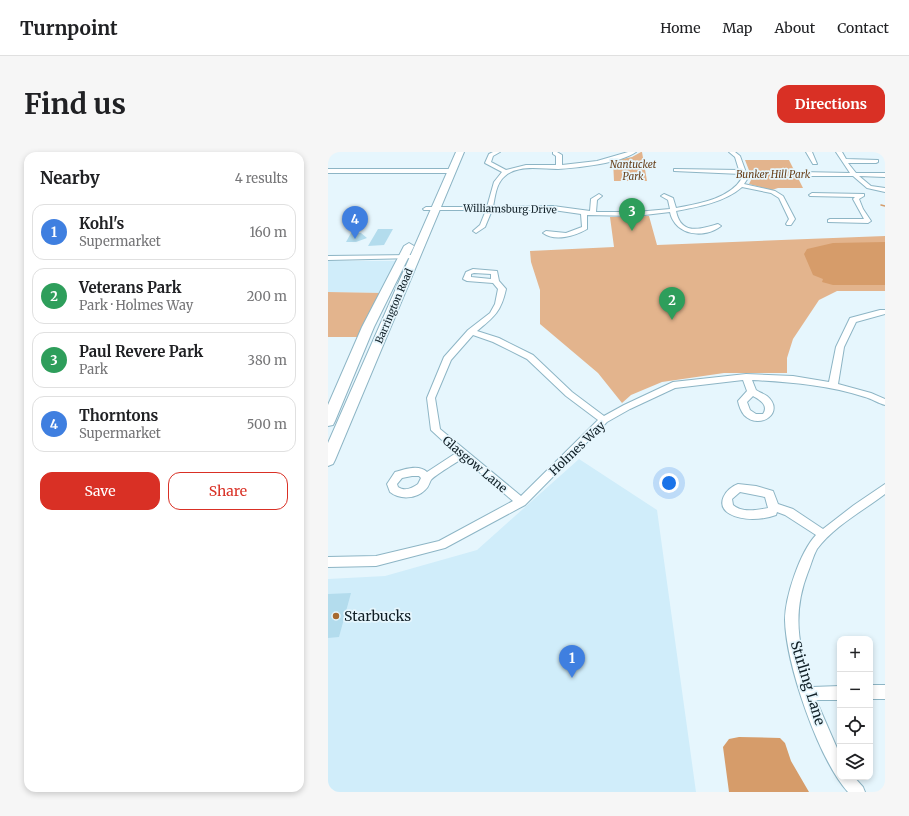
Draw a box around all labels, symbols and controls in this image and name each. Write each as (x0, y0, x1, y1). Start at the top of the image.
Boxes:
text: Turnpoint (20, 16, 118, 40)
text: Home (660, 19, 701, 37)
text: Map (723, 19, 752, 37)
text: About (774, 19, 815, 37)
text: Contact (837, 19, 889, 37)
button: Directions (777, 85, 885, 123)
text: Find us (24, 86, 126, 122)
park label: Nantucket Park (610, 158, 657, 183)
text: Nearby (40, 167, 100, 189)
park label: Bunker Hill Park (736, 168, 811, 181)
text: 4 results (235, 170, 288, 187)
pin: 3 (619, 198, 645, 231)
street label: Williamsburg Drive (462, 202, 557, 216)
pin: 4 (342, 206, 368, 239)
text: Kohl's (79, 214, 124, 233)
text: 1 (51, 224, 57, 241)
text: 160 m (249, 224, 287, 241)
text: Supermarket (79, 233, 161, 250)
street label: Barrington Road (372, 267, 416, 345)
text: Veterans Park (79, 278, 181, 297)
pin: 2 (659, 287, 685, 320)
text: 2 (50, 288, 58, 305)
text: 200 m (247, 288, 287, 305)
text: Park · Holmes Way (79, 297, 193, 314)
text: Paul Revere Park (79, 342, 203, 361)
text: 3 (50, 352, 58, 369)
text: 380 m (248, 352, 287, 369)
text: Park (79, 361, 108, 378)
text: Thorntons (79, 406, 158, 425)
text: 4 (50, 416, 58, 433)
text: 500 m (247, 416, 287, 433)
street label: Holmes Way (546, 418, 608, 478)
text: Supermarket (79, 425, 161, 442)
street label: Glasgow Lane (439, 432, 511, 496)
button: Save (40, 472, 160, 510)
button: Share (168, 472, 288, 510)
your location (659, 473, 679, 493)
place label: Starbucks (344, 607, 411, 625)
marker: Starbucks (331, 611, 341, 621)
map controls (837, 636, 873, 780)
button: + (837, 636, 873, 672)
street label: Stirling Lane (787, 639, 829, 727)
pin: 1 (559, 645, 585, 678)
button: − (837, 672, 873, 708)
button: locate (837, 708, 873, 744)
button: layers (837, 744, 873, 780)

